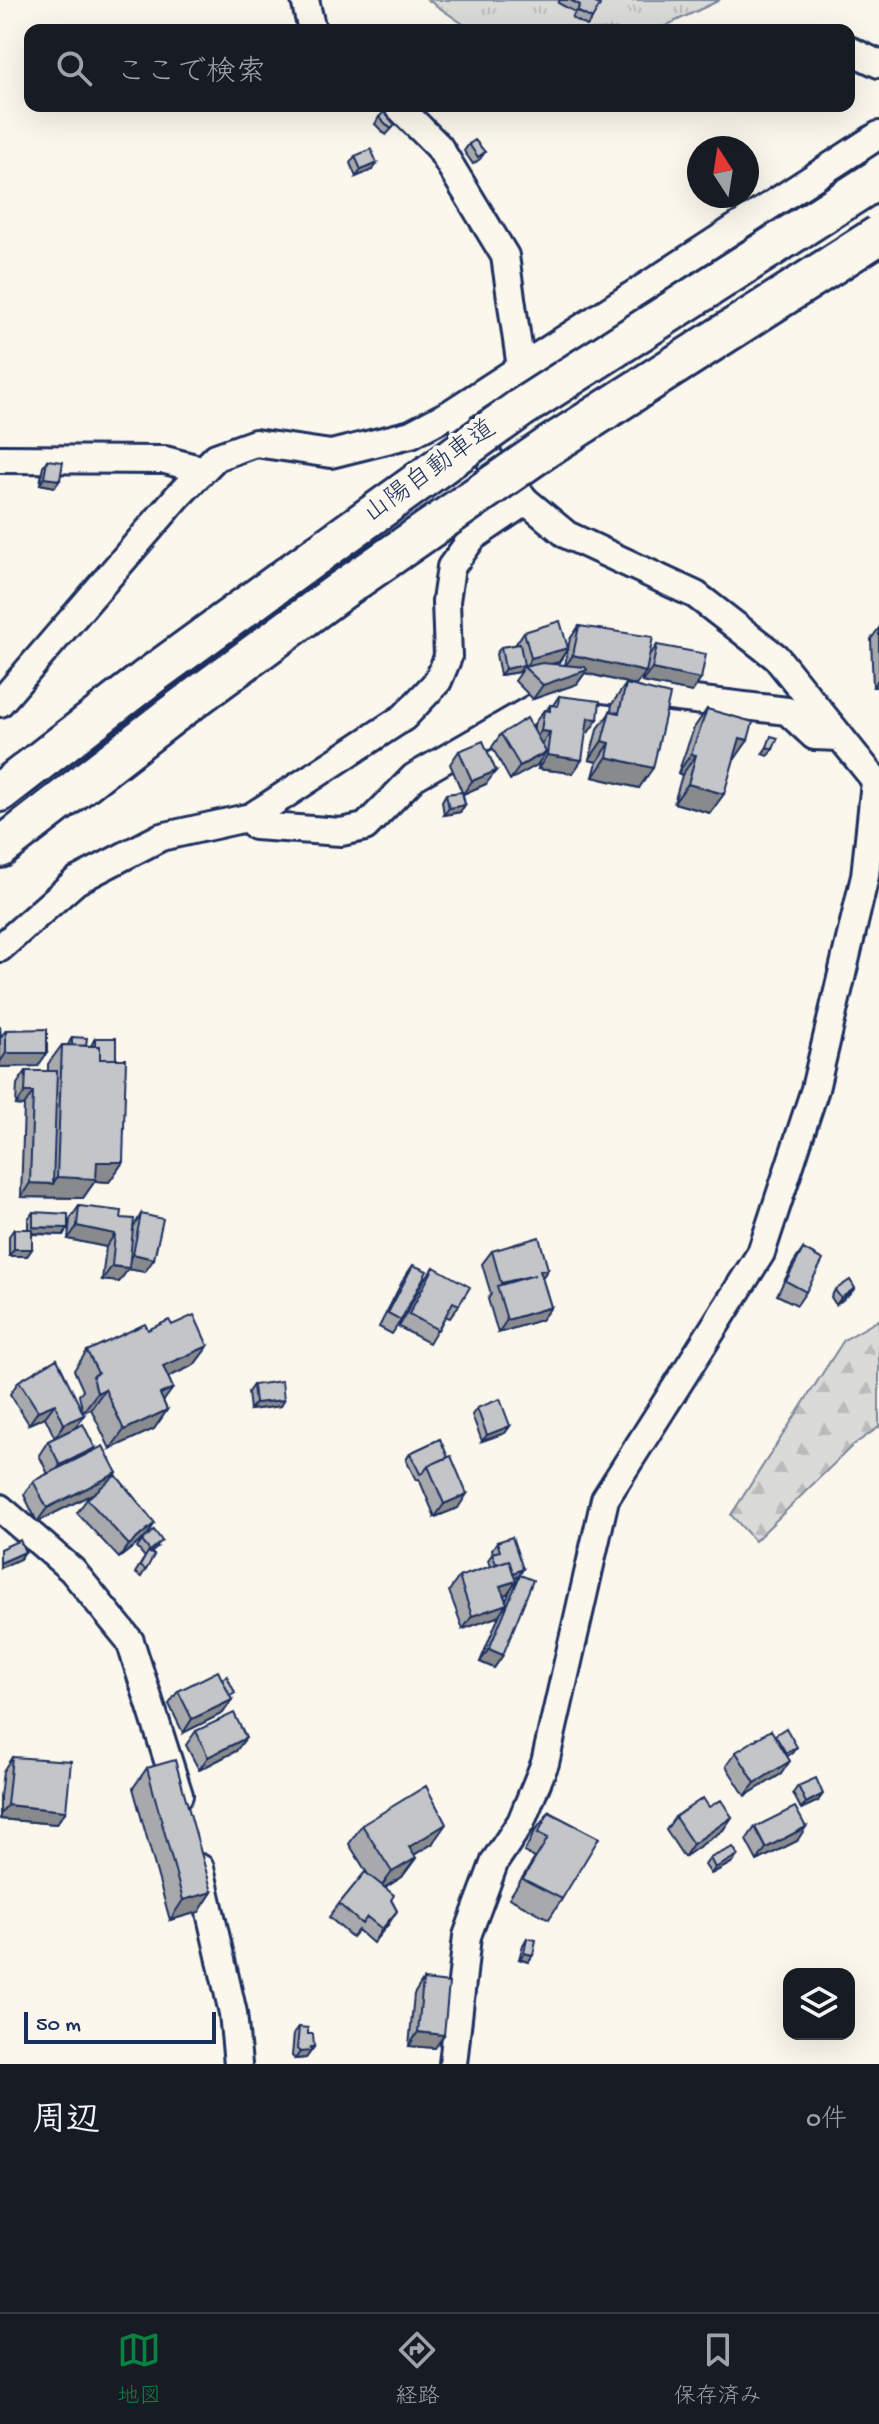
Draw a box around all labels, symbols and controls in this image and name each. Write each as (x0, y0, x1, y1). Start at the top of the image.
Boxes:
search box (24, 24, 855, 112)
icon: search (52, 46, 96, 90)
text: ここで検索 (116, 57, 266, 92)
north arrow (687, 136, 759, 208)
street label: 山陽自動車道 (358, 413, 503, 531)
map controls (783, 1968, 855, 2040)
button: layers (783, 1968, 855, 2040)
scale bar (24, 2008, 216, 2044)
text: 50 m (36, 2013, 81, 2039)
text: 周辺 (32, 2103, 100, 2143)
text: 0件 (806, 2106, 847, 2137)
tab: 地図 (117, 2328, 161, 2411)
tab: 経路 (395, 2328, 440, 2411)
tab: 保存済み (674, 2328, 762, 2411)

